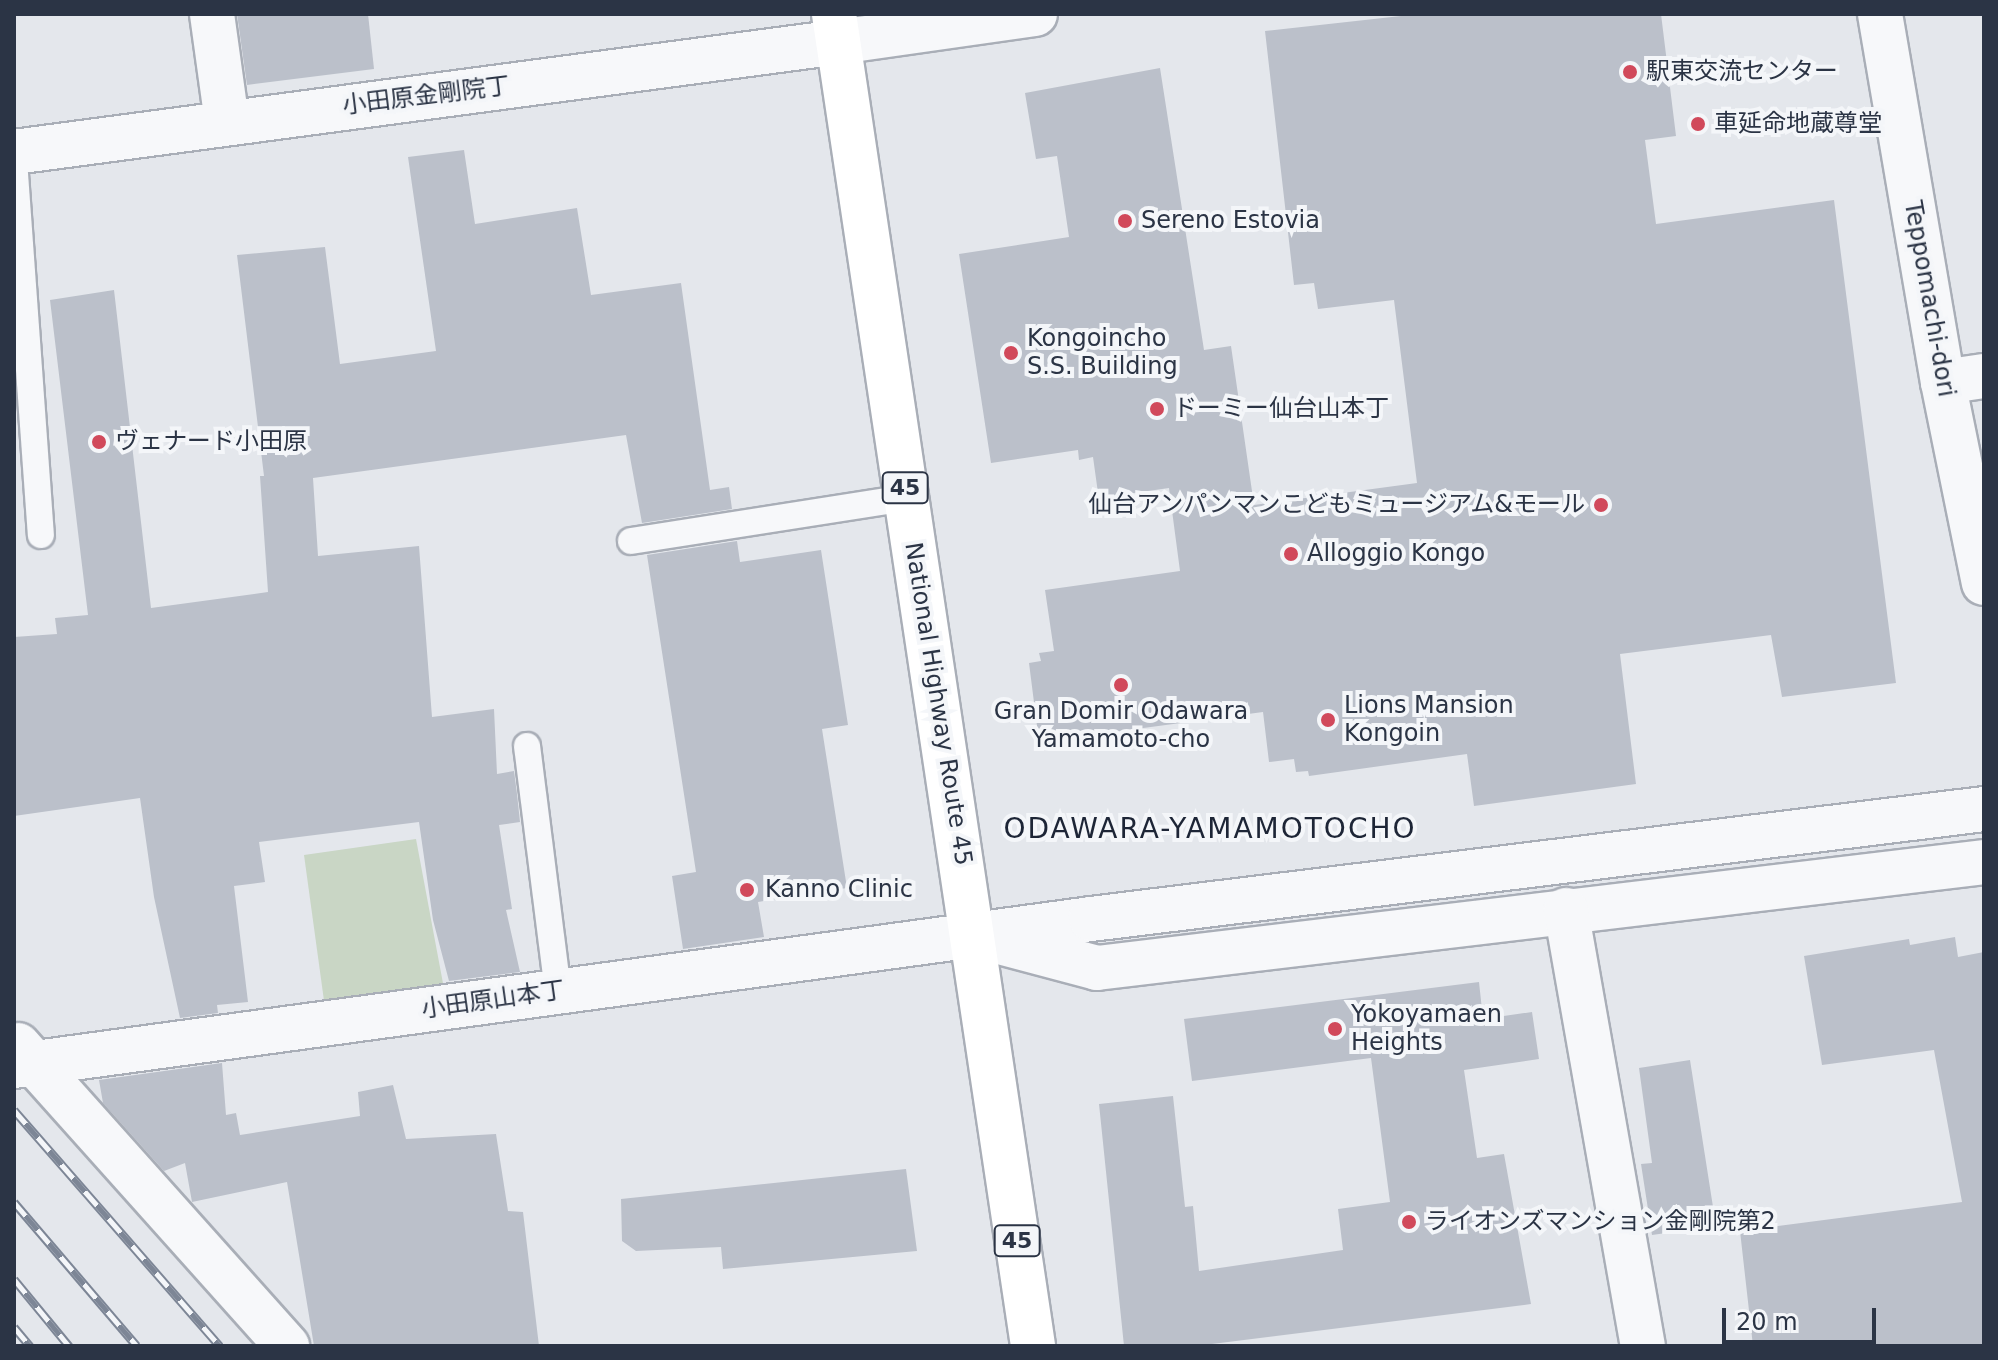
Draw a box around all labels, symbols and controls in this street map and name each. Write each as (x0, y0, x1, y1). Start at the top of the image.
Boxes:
place label: 駅東交流センター (1646, 58, 1838, 86)
marker: 駅東交流センター (1621, 63, 1639, 81)
street label: 小田原金剛院丁 (341, 71, 511, 121)
place label: 車延命地蔵尊堂 (1714, 110, 1882, 138)
marker: 車延命地蔵尊堂 (1689, 115, 1707, 133)
street label: Teppomachi-dori (1898, 199, 1960, 399)
place label: Sereno Estovia (1141, 207, 1320, 235)
marker: Sereno Estovia (1116, 212, 1134, 230)
place label: Kongoincho S.S. Building (1027, 325, 1178, 381)
marker: Kongoincho S.S. Building (1002, 344, 1020, 362)
place label: ドーミー仙台山本丁 (1173, 395, 1389, 423)
marker: ドーミー仙台山本丁 (1148, 400, 1166, 418)
place label: ヴェナード小田原 (115, 428, 307, 456)
marker: ヴェナード小田原 (90, 433, 108, 451)
road number: 45 (881, 470, 929, 506)
place label: 仙台アンパンマンこどもミュージアム&モール (1086, 491, 1585, 519)
marker: 仙台アンパンマンこどもミュージアム&モール (1592, 496, 1610, 514)
street label: National Highway Route 45 (898, 540, 978, 868)
place label: Alloggio Kongo (1307, 540, 1485, 568)
marker: Alloggio Kongo (1282, 545, 1300, 563)
marker: Gran Domir Odawara Yamamoto-cho (1112, 676, 1130, 694)
place label: Lions Mansion Kongoin (1344, 692, 1514, 748)
place label: Gran Domir Odawara Yamamoto-cho (994, 698, 1248, 754)
marker: Lions Mansion Kongoin (1319, 711, 1337, 729)
district label: ODAWARA-YAMAMOTOCHO (1003, 812, 1417, 846)
place label: Kanno Clinic (765, 876, 913, 904)
marker: Kanno Clinic (736, 879, 758, 901)
street label: 小田原山本丁 (420, 976, 566, 1024)
place label: Yokoyamaen Heights (1351, 1001, 1502, 1057)
marker: Yokoyamaen Heights (1326, 1020, 1344, 1038)
place label: ライオンズマンション金剛院第2 (1425, 1208, 1776, 1236)
marker: ライオンズマンション金剛院第2 (1400, 1213, 1418, 1231)
road number: 45 (993, 1223, 1041, 1259)
scale bar (1726, 1292, 1880, 1342)
text: 20 m (1736, 1308, 1798, 1336)

